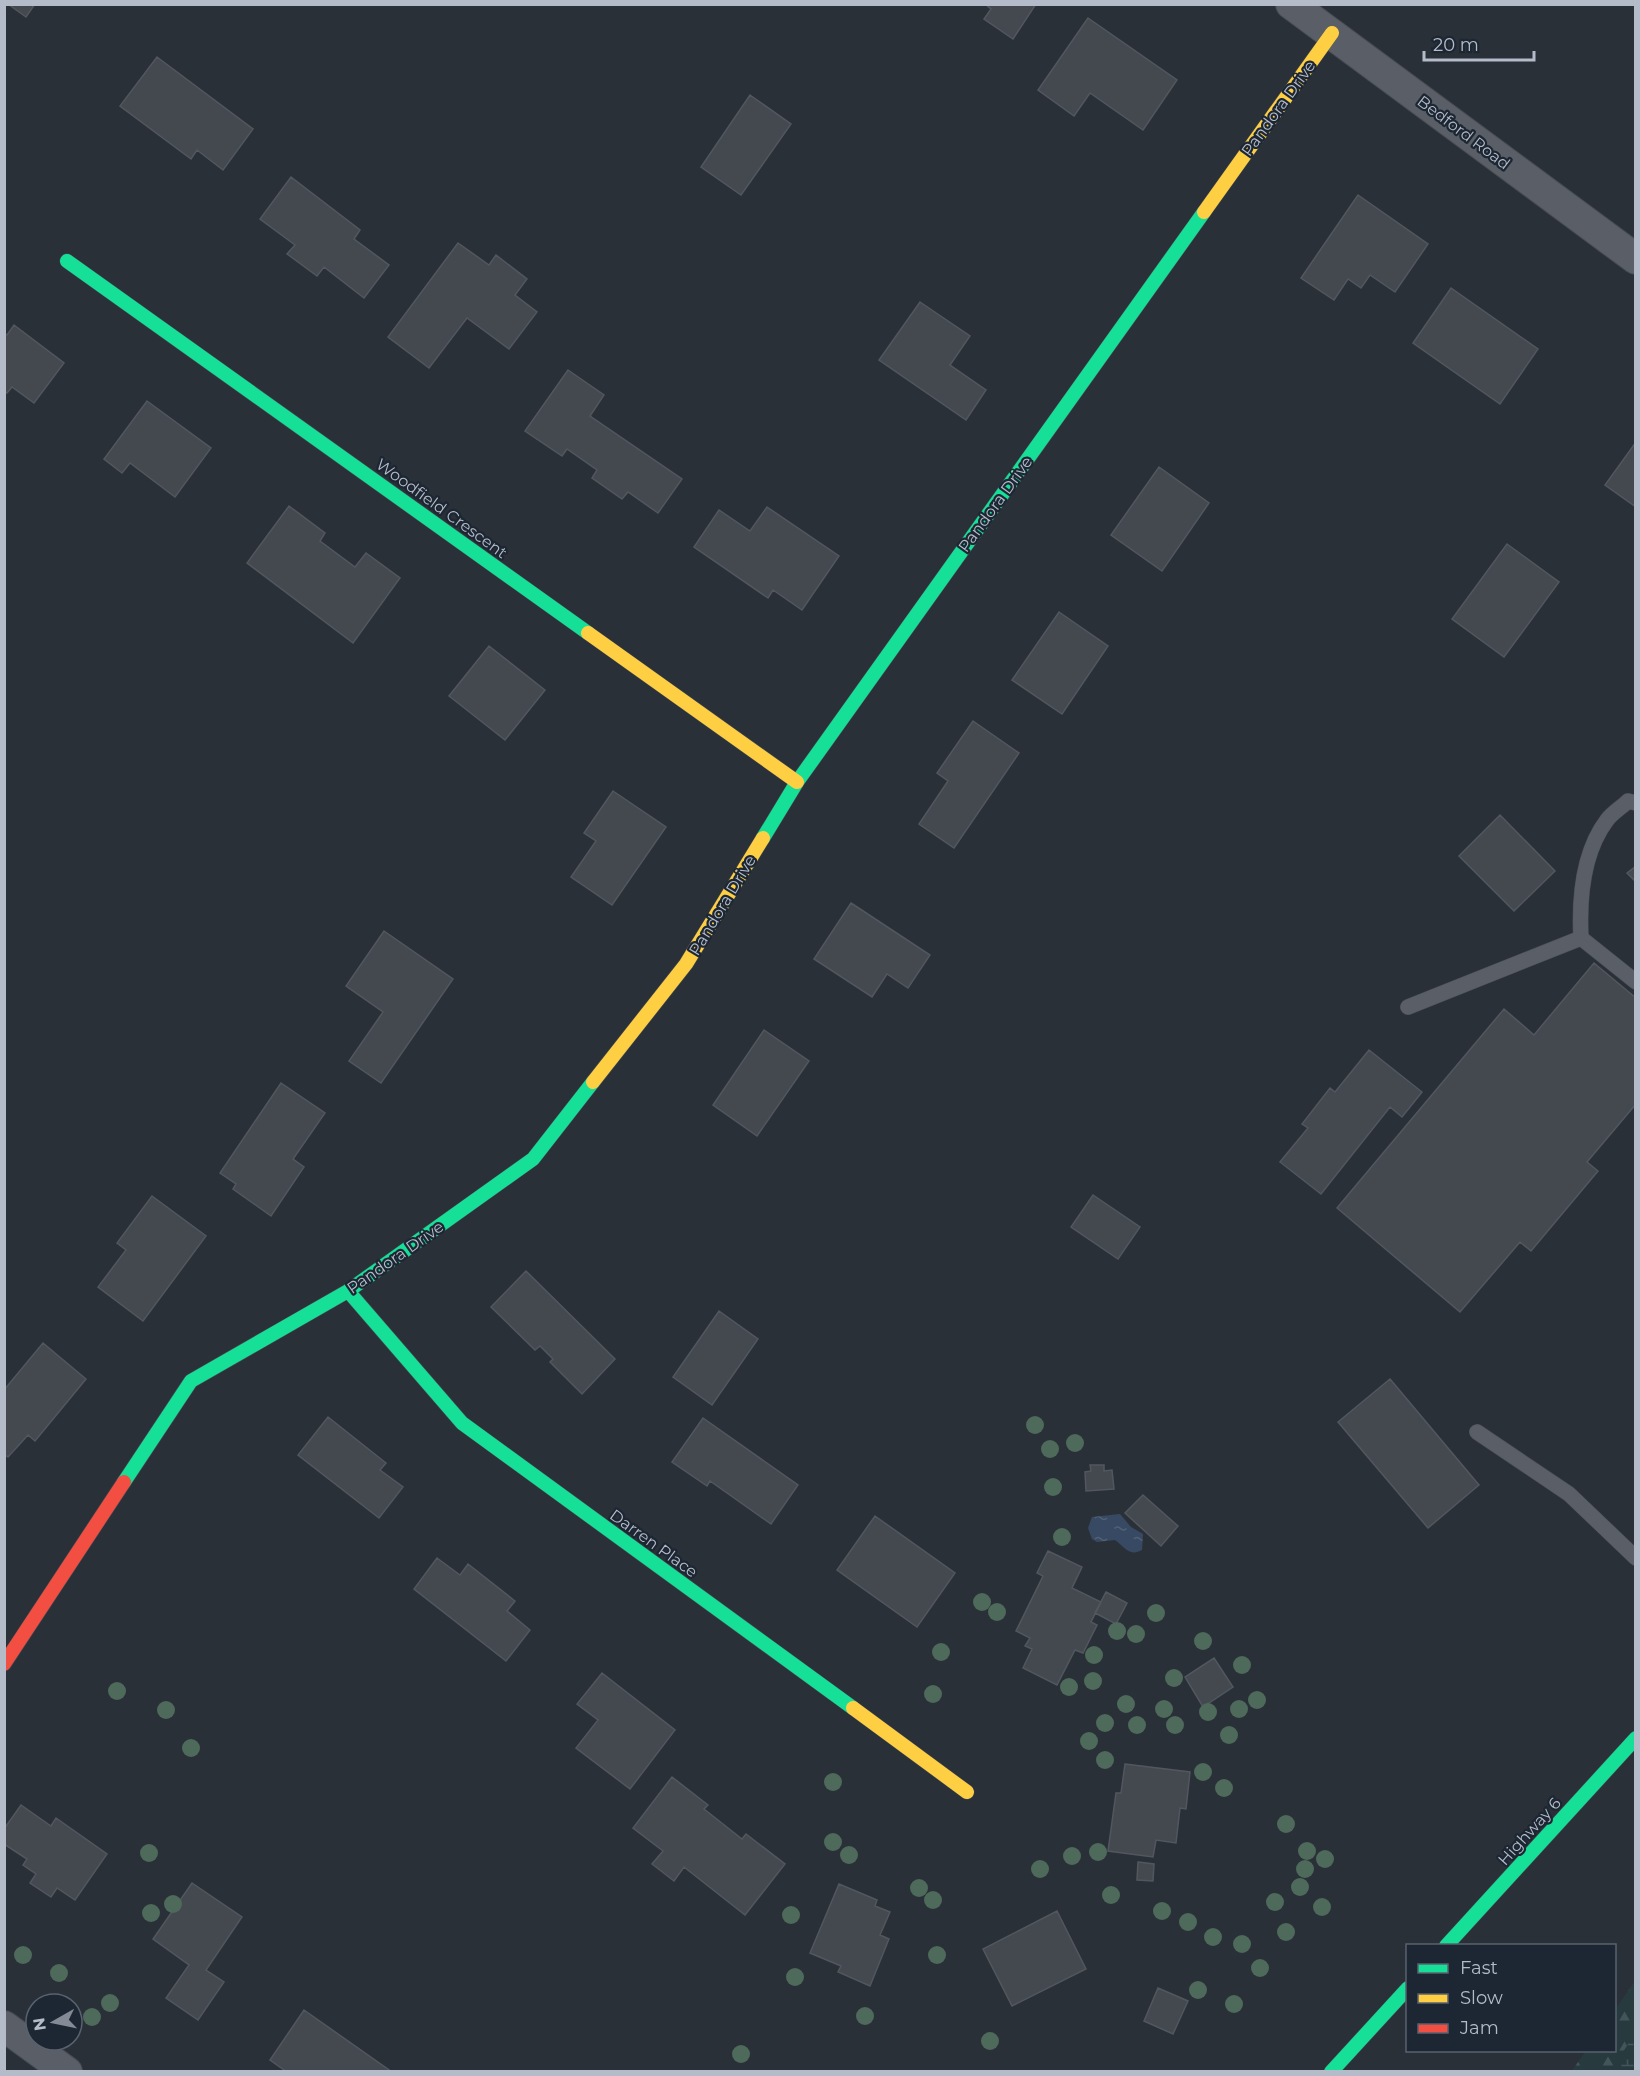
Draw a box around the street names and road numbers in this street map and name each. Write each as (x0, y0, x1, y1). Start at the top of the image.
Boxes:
street label: Pandora Drive (1237, 57, 1320, 160)
street label: Bedford Road (1414, 91, 1514, 173)
street label: Pandora Drive (954, 453, 1037, 556)
street label: Woodfield Crescent (372, 454, 511, 563)
street label: Pandora Drive (685, 852, 760, 959)
street label: Pandora Drive (343, 1217, 447, 1298)
street label: Darren Place (606, 1505, 701, 1582)
street label: Highway 6 (1494, 1793, 1565, 1869)

